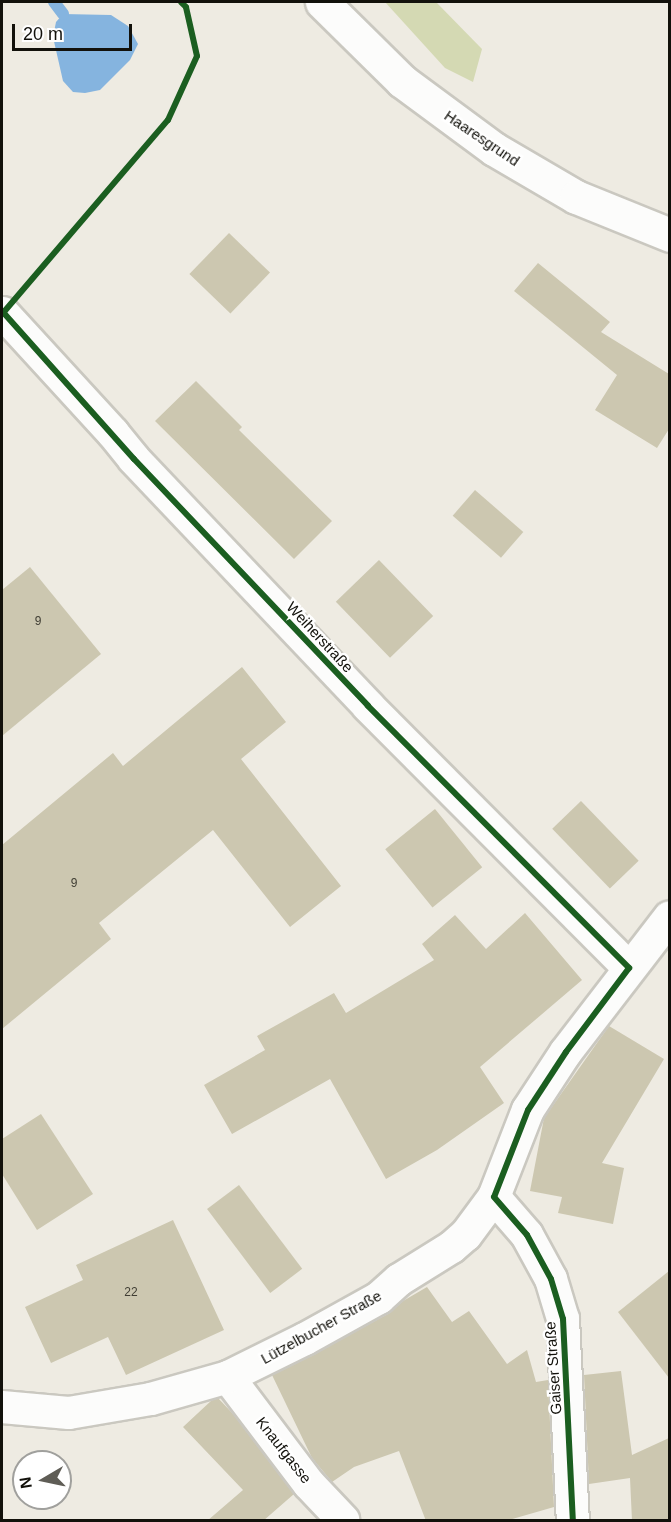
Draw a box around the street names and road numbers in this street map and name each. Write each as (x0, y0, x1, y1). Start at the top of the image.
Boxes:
street label: Haaresgrund (441, 106, 523, 170)
street label: Weiherstraße (283, 598, 357, 676)
street label: Lützelbucher Straße (258, 1286, 384, 1368)
street label: Gaiser Straße (541, 1321, 565, 1415)
street label: Knaufgasse (253, 1413, 315, 1487)

